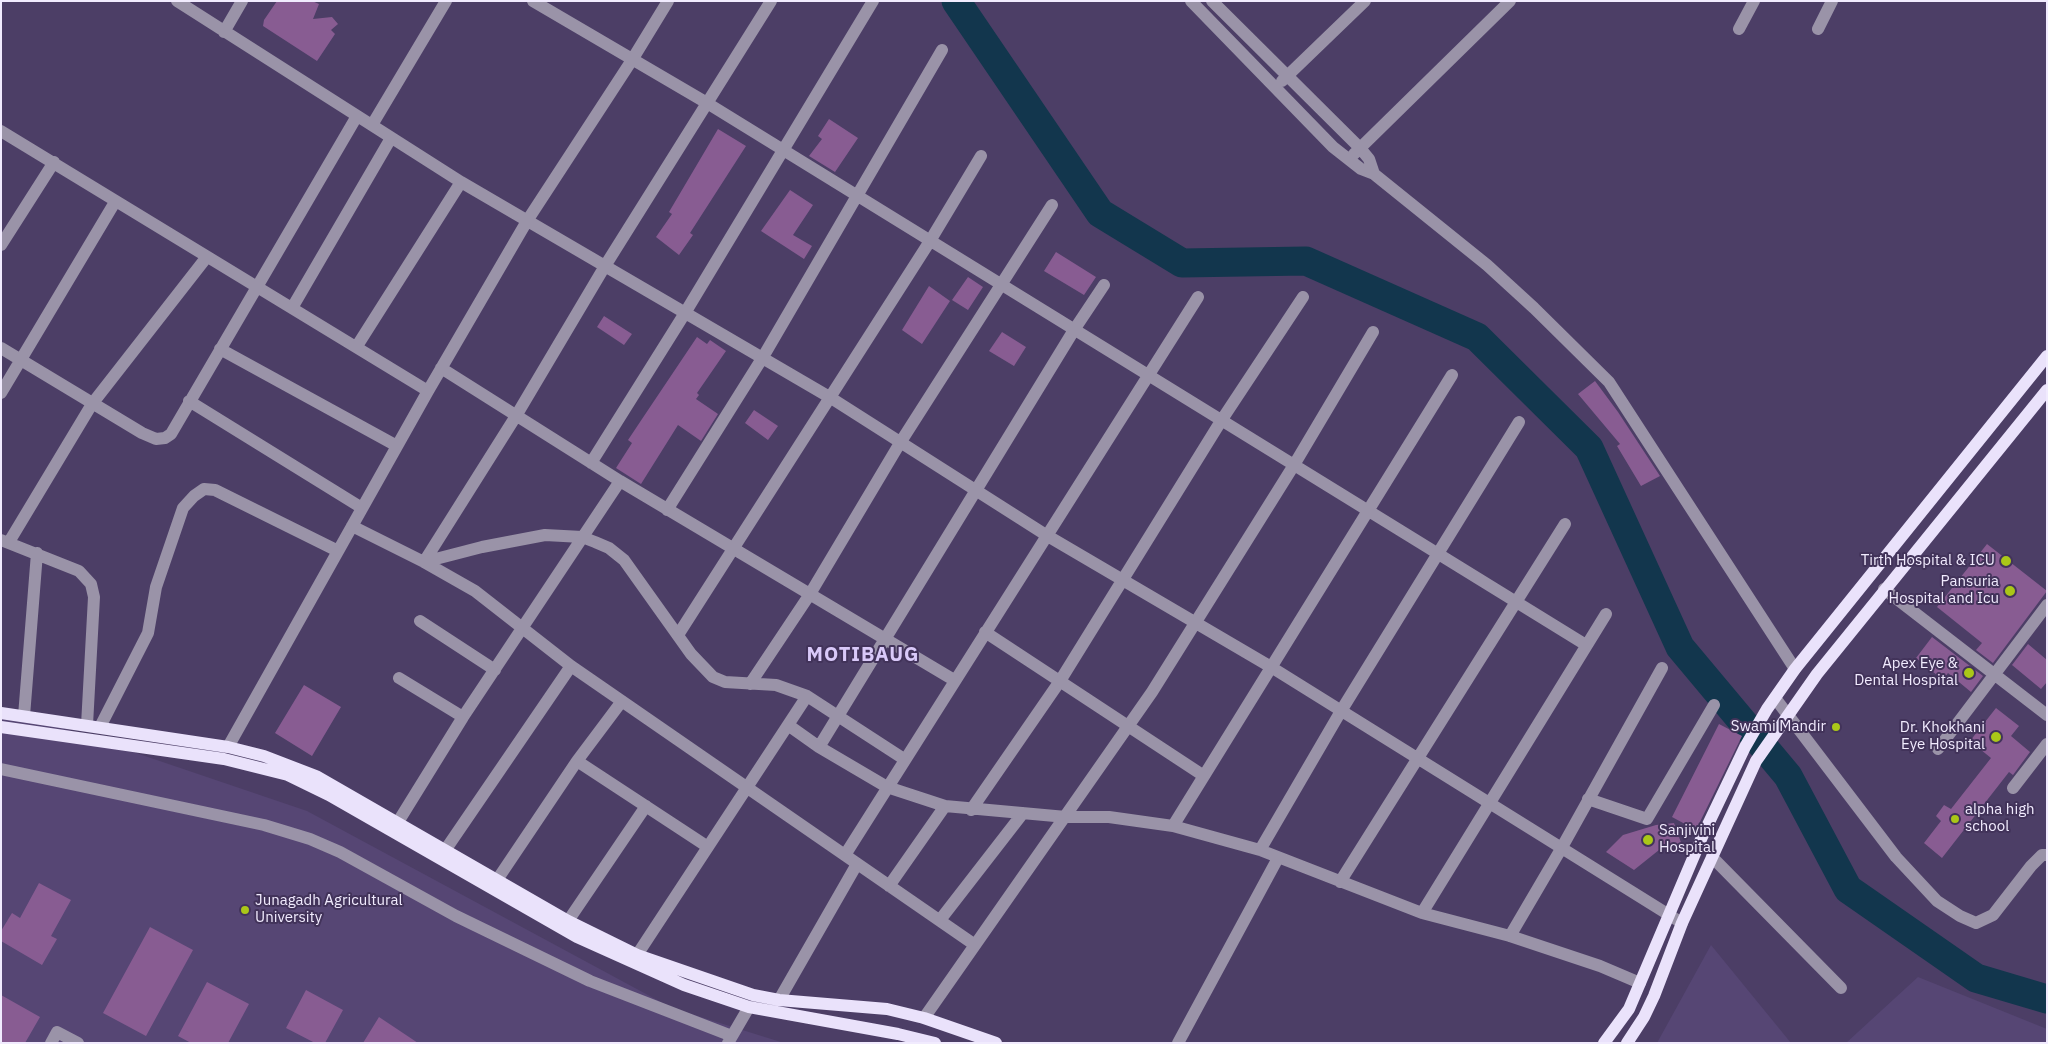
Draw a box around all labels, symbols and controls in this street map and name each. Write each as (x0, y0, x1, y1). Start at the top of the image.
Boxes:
place label: Tirth Hospital & ICU (1861, 552, 1995, 570)
marker: Tirth Hospital & ICU (1999, 554, 2013, 568)
place label: Pansuria Hospital and Icu (1889, 573, 1999, 608)
marker: Pansuria Hospital and Icu (2003, 584, 2017, 598)
district label: MOTIBAUG (806, 643, 920, 667)
place label: Apex Eye & Dental Hospital (1854, 655, 1958, 690)
marker: Apex Eye & Dental Hospital (1962, 666, 1976, 680)
place label: Swami Mandir (1731, 718, 1826, 736)
place label: Dr. Khokhani Eye Hospital (1900, 719, 1985, 754)
marker: Swami Mandir (1830, 721, 1842, 733)
marker: Dr. Khokhani Eye Hospital (1989, 730, 2003, 744)
place label: alpha high school (1965, 801, 2035, 836)
marker: alpha high school (1949, 813, 1961, 825)
place label: Sanjivini Hospital (1659, 822, 1715, 857)
marker: Sanjivini Hospital (1641, 833, 1655, 847)
place label: Junagadh Agricultural University (255, 892, 403, 927)
marker: Junagadh Agricultural University (239, 904, 251, 916)

